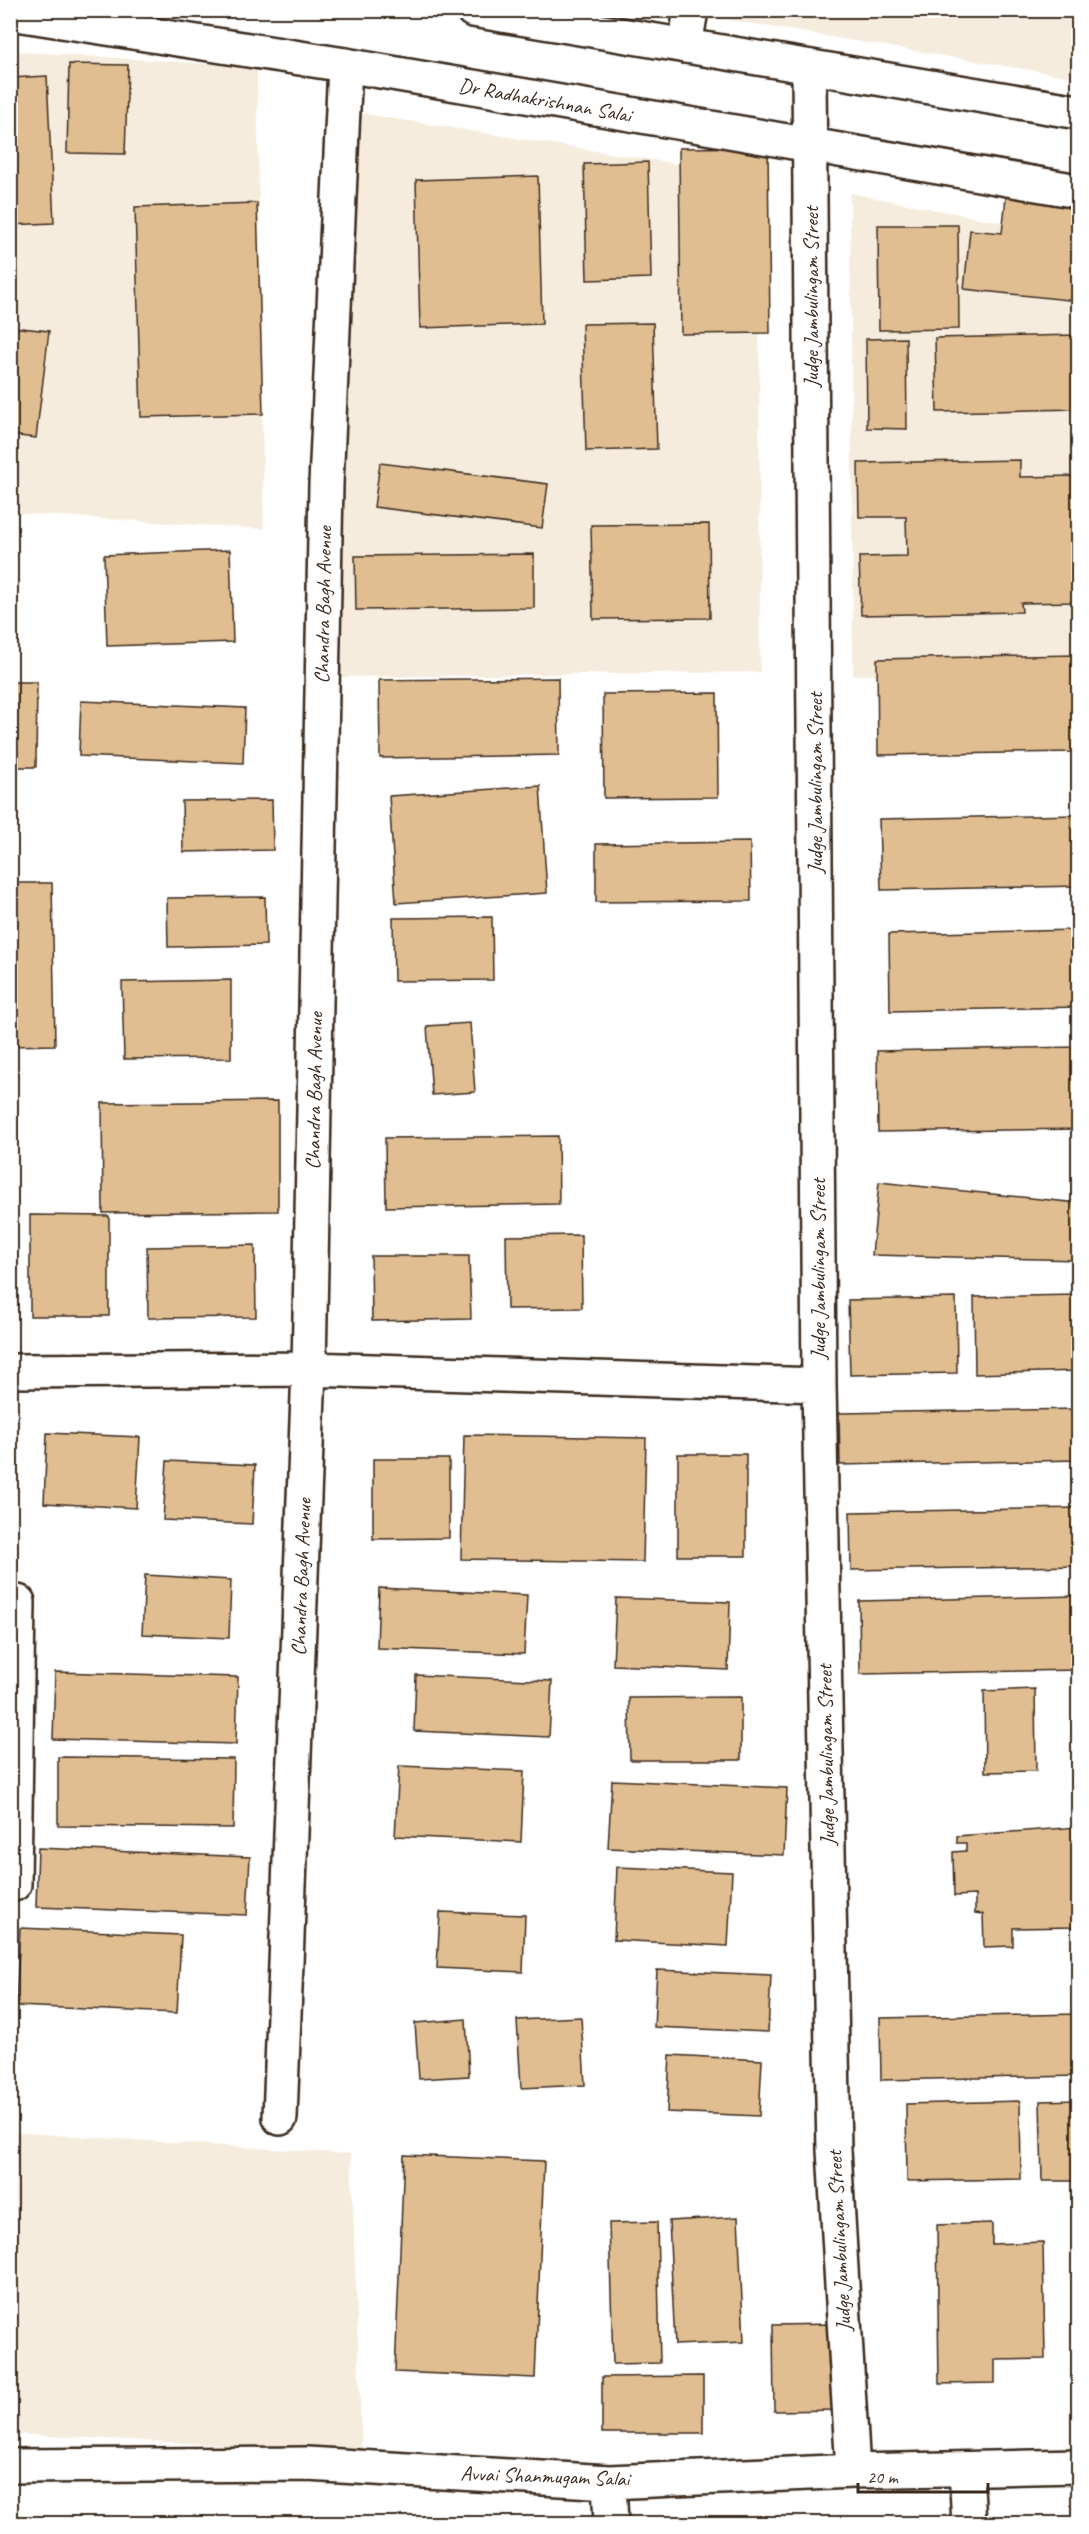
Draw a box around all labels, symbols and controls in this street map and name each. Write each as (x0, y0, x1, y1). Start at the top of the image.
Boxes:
street label: Dr Radhakrishnan Salai (457, 72, 636, 129)
street label: Judge Jambulingam Street (798, 204, 824, 389)
street label: Chandra Bagh Avenue (309, 525, 337, 684)
street label: Judge Jambulingam Street (802, 690, 828, 875)
street label: Chandra Bagh Avenue (300, 1011, 328, 1170)
street label: Judge Jambulingam Street (805, 1176, 831, 1361)
street label: Chandra Bagh Avenue (285, 1497, 317, 1656)
street label: Judge Jambulingam Street (811, 1662, 841, 1847)
street label: Judge Jambulingam Street (821, 2148, 857, 2333)
scale bar (858, 2456, 988, 2494)
street label: Avvai Shanmugam Salai (460, 2460, 633, 2492)
text: 20 m (867, 2466, 900, 2488)

